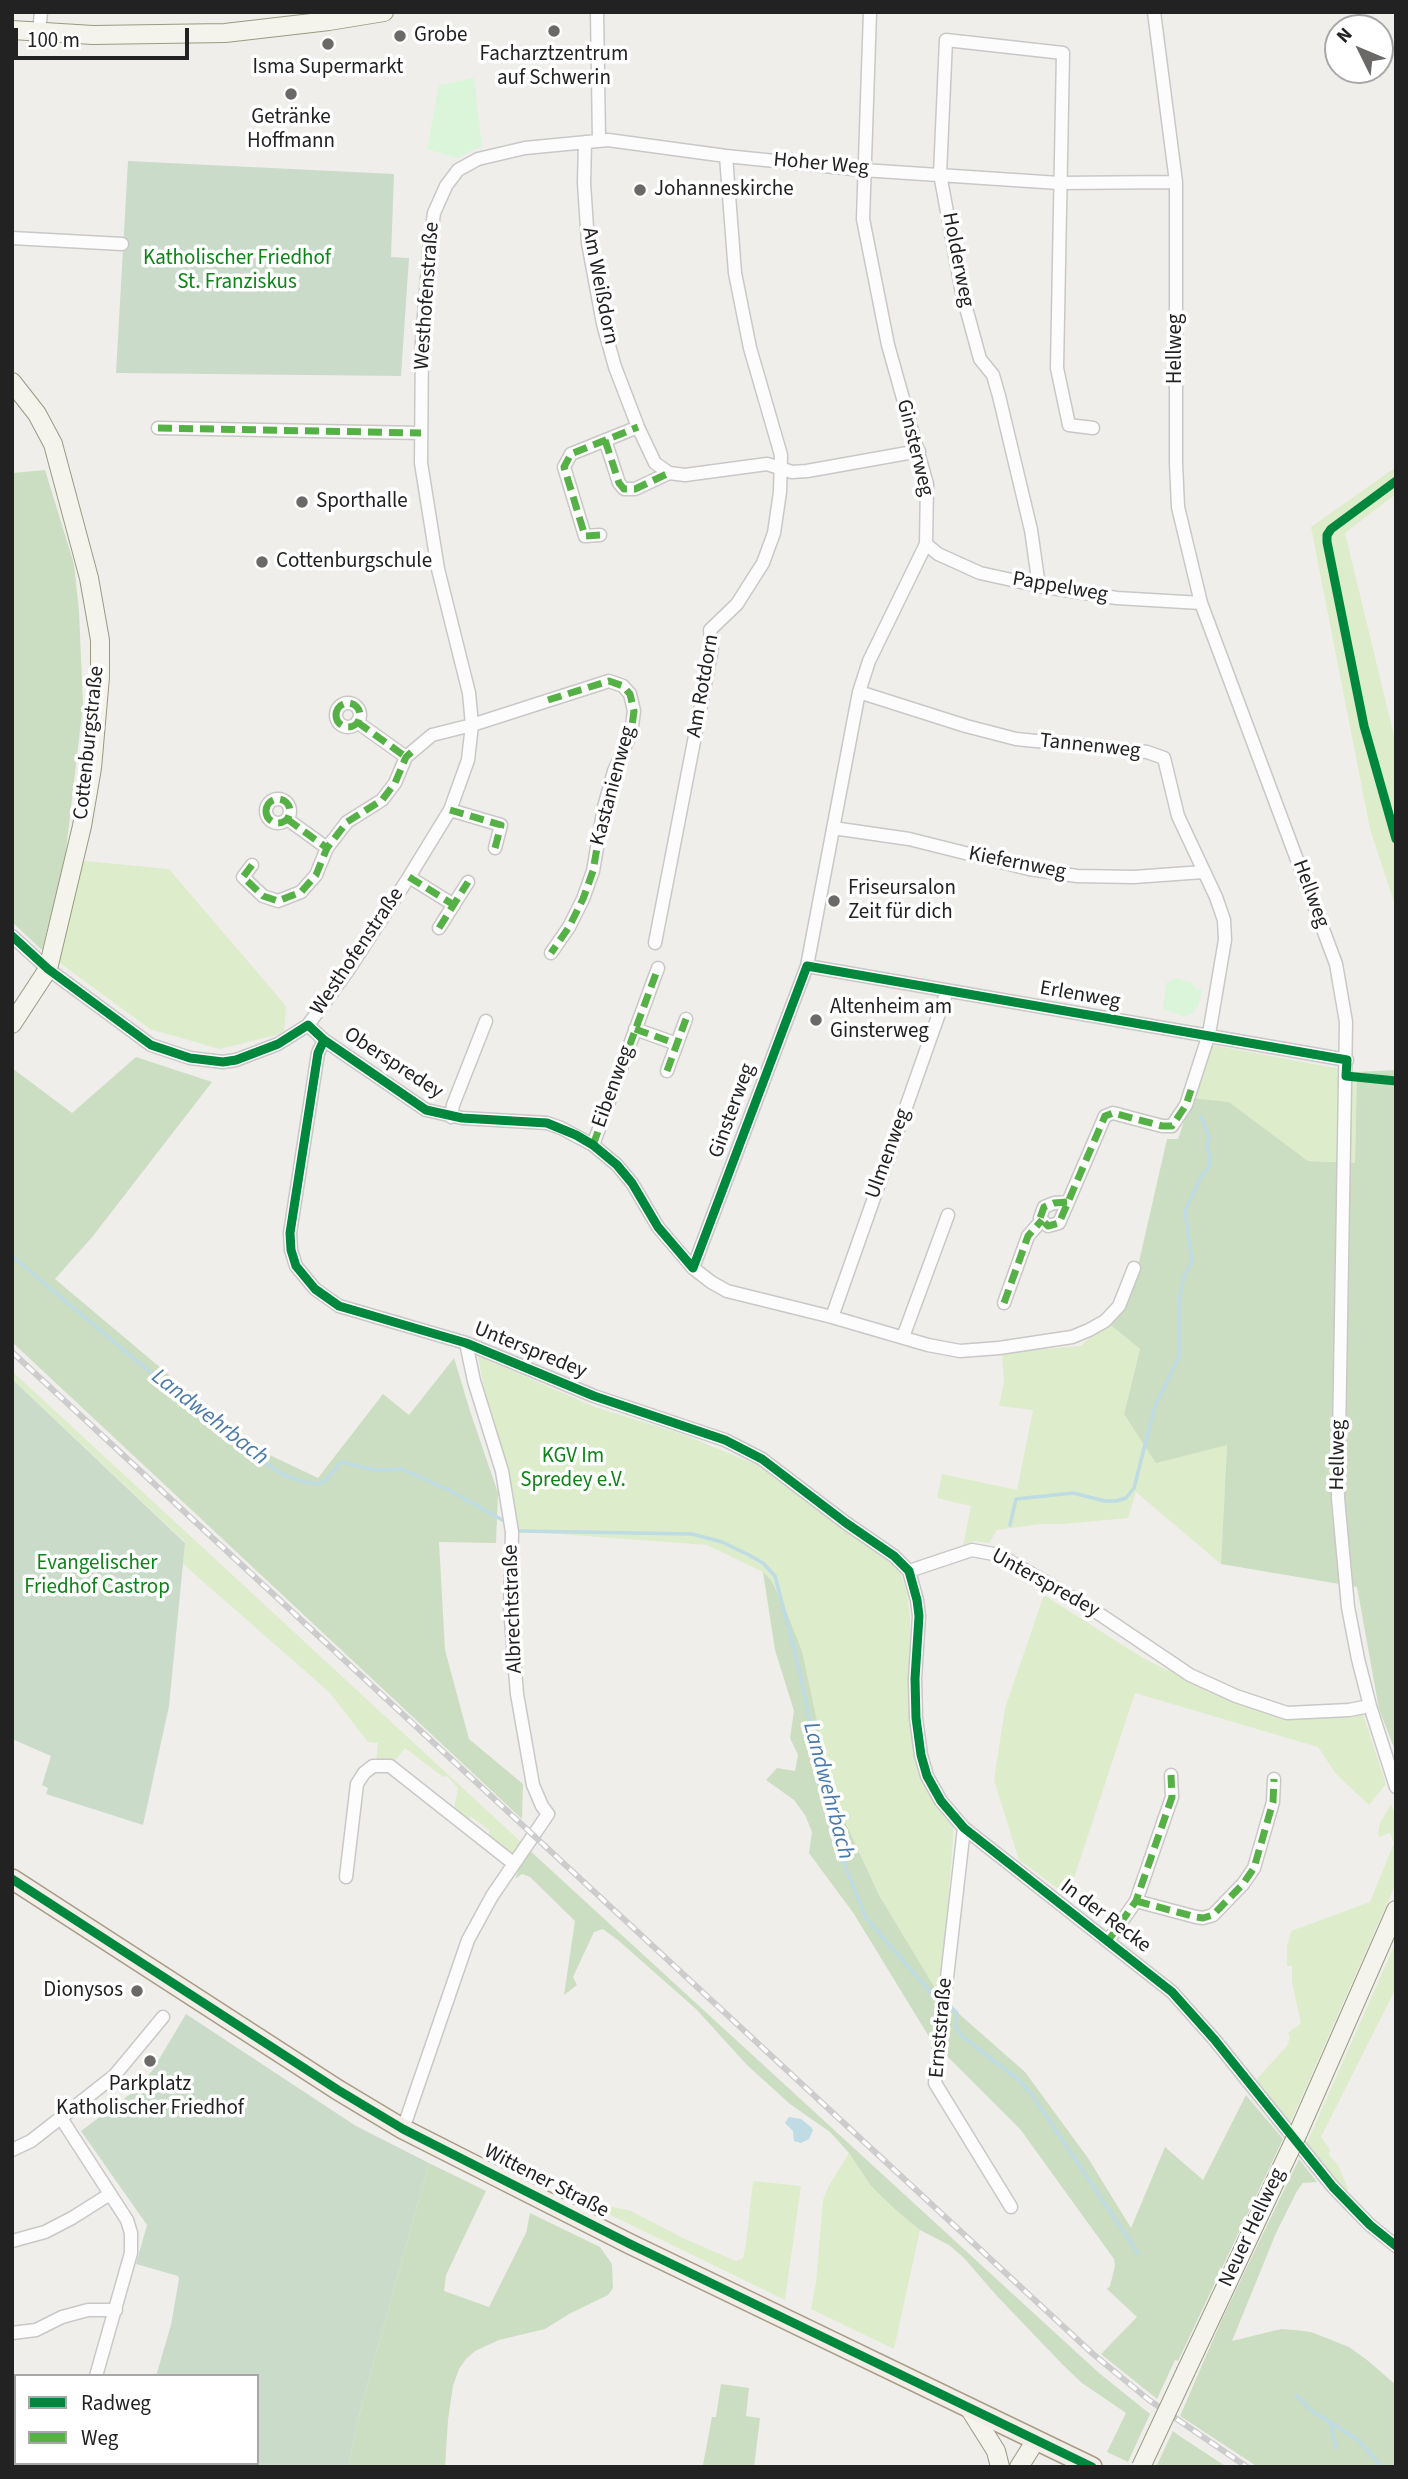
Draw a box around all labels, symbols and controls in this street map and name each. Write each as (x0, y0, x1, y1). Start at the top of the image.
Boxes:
scale bar (18, 14, 192, 58)
north arrow (1324, 14, 1394, 84)
text: N (1331, 22, 1359, 50)
place label: Grobe (414, 23, 467, 49)
marker: Facharztzentrum auf Schwerin (546, 23, 562, 39)
text: 100 m (27, 25, 80, 55)
marker: Grobe (392, 28, 408, 44)
marker: Isma Supermarkt (320, 36, 336, 52)
place label: Facharztzentrum auf Schwerin (480, 42, 628, 92)
place label: Isma Supermarkt (253, 55, 403, 81)
marker: Getränke Hoffmann (283, 86, 299, 102)
place label: Getränke Hoffmann (247, 105, 335, 155)
street label: Hoher Weg (772, 148, 870, 182)
place label: Johanneskirche (654, 177, 794, 203)
marker: Johanneskirche (632, 182, 648, 198)
street label: Holderweg (935, 210, 979, 310)
street label: Westhofenstraße (410, 221, 446, 371)
street label: Am Weißdorn (575, 225, 623, 347)
park label: Katholischer Friedhof St. Franziskus (143, 246, 331, 296)
street label: Hellweg (1163, 314, 1189, 384)
street label: Ginsterweg (890, 397, 938, 499)
place label: Sporthalle (316, 489, 408, 515)
marker: Sporthalle (294, 494, 310, 510)
place label: Cottenburgschule (276, 549, 432, 575)
marker: Cottenburgschule (254, 554, 270, 570)
street label: Pappelweg (1010, 567, 1110, 609)
street label: Am Rotdorn (683, 632, 725, 740)
street label: Cottenburgstraße (69, 665, 111, 821)
street label: Kastanienweg (586, 723, 642, 849)
street label: Tannenweg (1038, 729, 1142, 765)
street label: Kiefernweg (966, 842, 1068, 886)
street label: Hellweg (1286, 857, 1334, 931)
place label: Friseursalon Zeit für dich (848, 876, 956, 926)
street label: Westhofenstraße (306, 883, 410, 1021)
marker: Friseursalon Zeit für dich (826, 893, 842, 909)
street label: Erlenweg (1038, 977, 1122, 1015)
place label: Altenheim am Ginsterweg (830, 995, 952, 1045)
marker: Altenheim am Ginsterweg (808, 1012, 824, 1028)
street label: Oberspredey (339, 1023, 447, 1105)
street label: Eibenweg (588, 1042, 640, 1132)
street label: Ginsterweg (704, 1060, 762, 1162)
street label: Ulmenweg (861, 1106, 917, 1202)
street label: Unterspredey (470, 1317, 590, 1385)
water label: Landwehrbach (145, 1364, 273, 1472)
street label: Hellweg (1326, 1419, 1352, 1491)
park label: KGV Im Spredey e.V. (520, 1444, 626, 1494)
street label: Albrechtstraße (499, 1544, 529, 1674)
street label: Unterspredey (987, 1544, 1103, 1624)
park label: Evangelischer Friedhof Castrop (24, 1551, 170, 1601)
water label: Landwehrbach (795, 1719, 859, 1863)
street label: In der Recke (1055, 1875, 1155, 1959)
street label: Ernststraße (925, 1977, 959, 2079)
place label: Dionysos (43, 1978, 123, 2004)
marker: Dionysos (129, 1983, 145, 1999)
marker: Parkplatz Katholischer Friedhof (142, 2053, 158, 2069)
place label: Parkplatz Katholischer Friedhof (56, 2072, 244, 2122)
street label: Wittener Straße (479, 2140, 613, 2224)
street label: Neuer Hellweg (1215, 2165, 1291, 2291)
legend (14, 2374, 259, 2465)
text: Radweg (81, 2388, 151, 2418)
text: Weg (81, 2423, 118, 2453)

